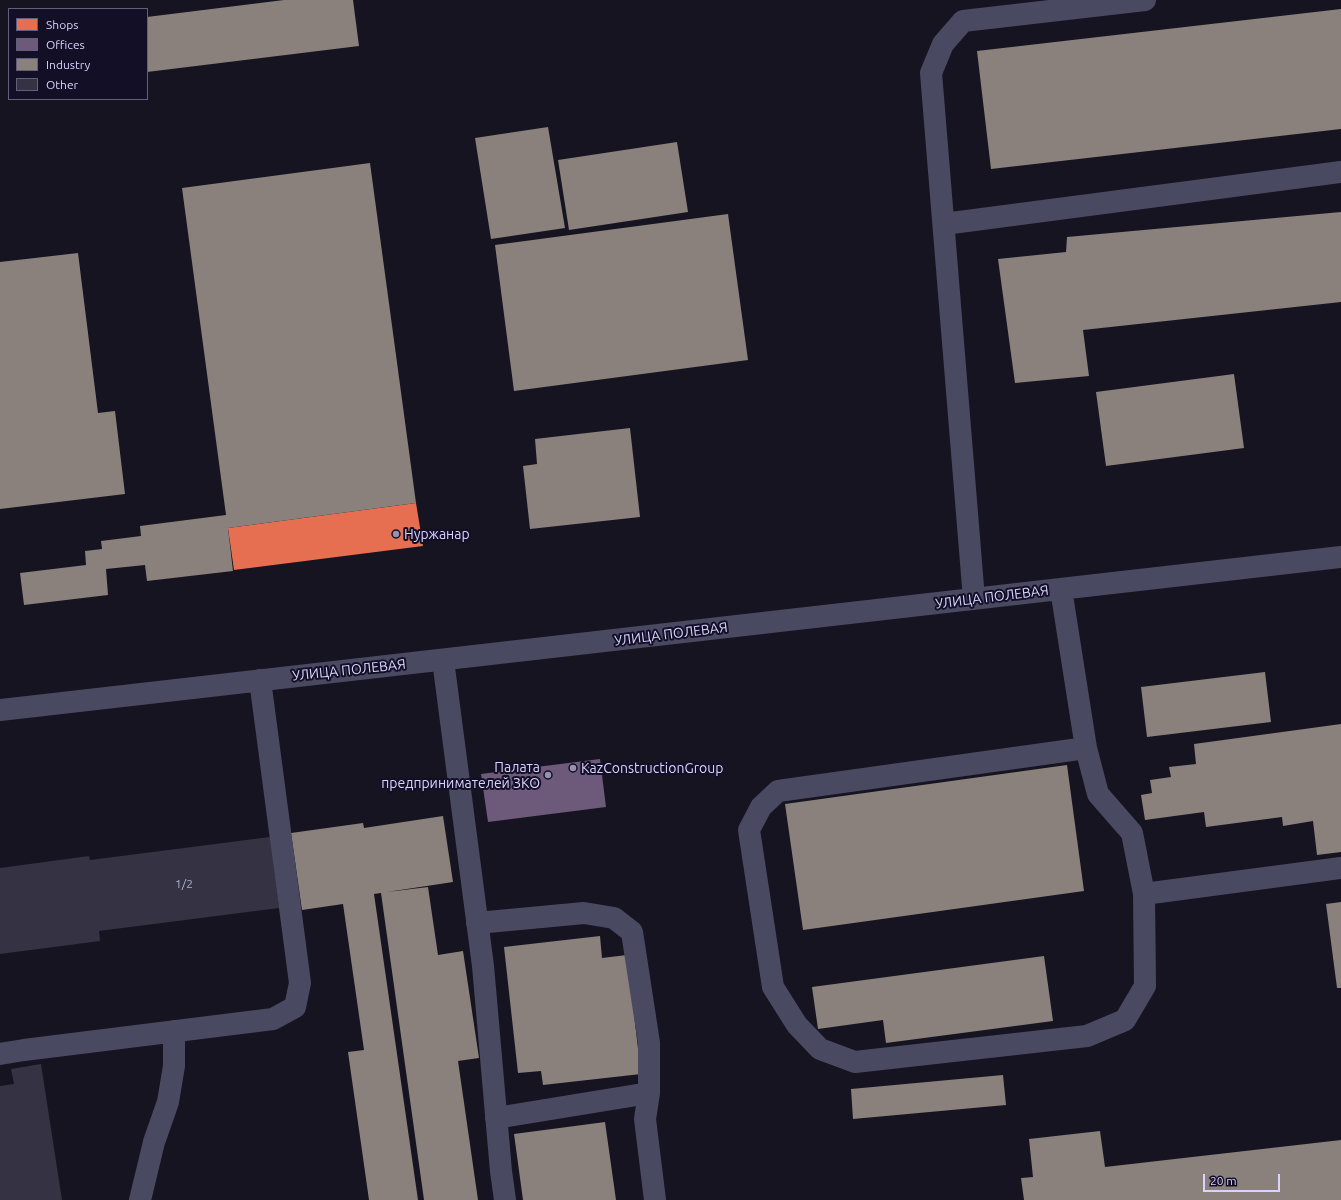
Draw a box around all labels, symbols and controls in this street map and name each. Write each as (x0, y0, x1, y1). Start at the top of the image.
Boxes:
legend (8, 8, 148, 100)
text: Shops (46, 18, 78, 31)
text: Offices (46, 38, 85, 51)
text: Industry (46, 58, 90, 71)
text: Other (46, 78, 78, 91)
place label: Нуржанар (404, 526, 470, 542)
marker: Нуржанар (391, 529, 401, 539)
street label: УЛИЦА ПОЛЕВАЯ (934, 582, 1050, 612)
street label: УЛИЦА ПОЛЕВАЯ (613, 619, 729, 649)
street label: УЛИЦА ПОЛЕВАЯ (291, 656, 407, 684)
place label: Палата предпринимателей ЗКО (381, 759, 540, 792)
place label: KazConstructionGroup (581, 760, 723, 776)
marker: KazConstructionGroup (568, 763, 578, 773)
marker: Палата предпринимателей ЗКО (543, 770, 553, 780)
house number: 1/2 (175, 877, 193, 891)
scale bar (1205, 1166, 1282, 1192)
text: 20 m (1210, 1174, 1237, 1187)

